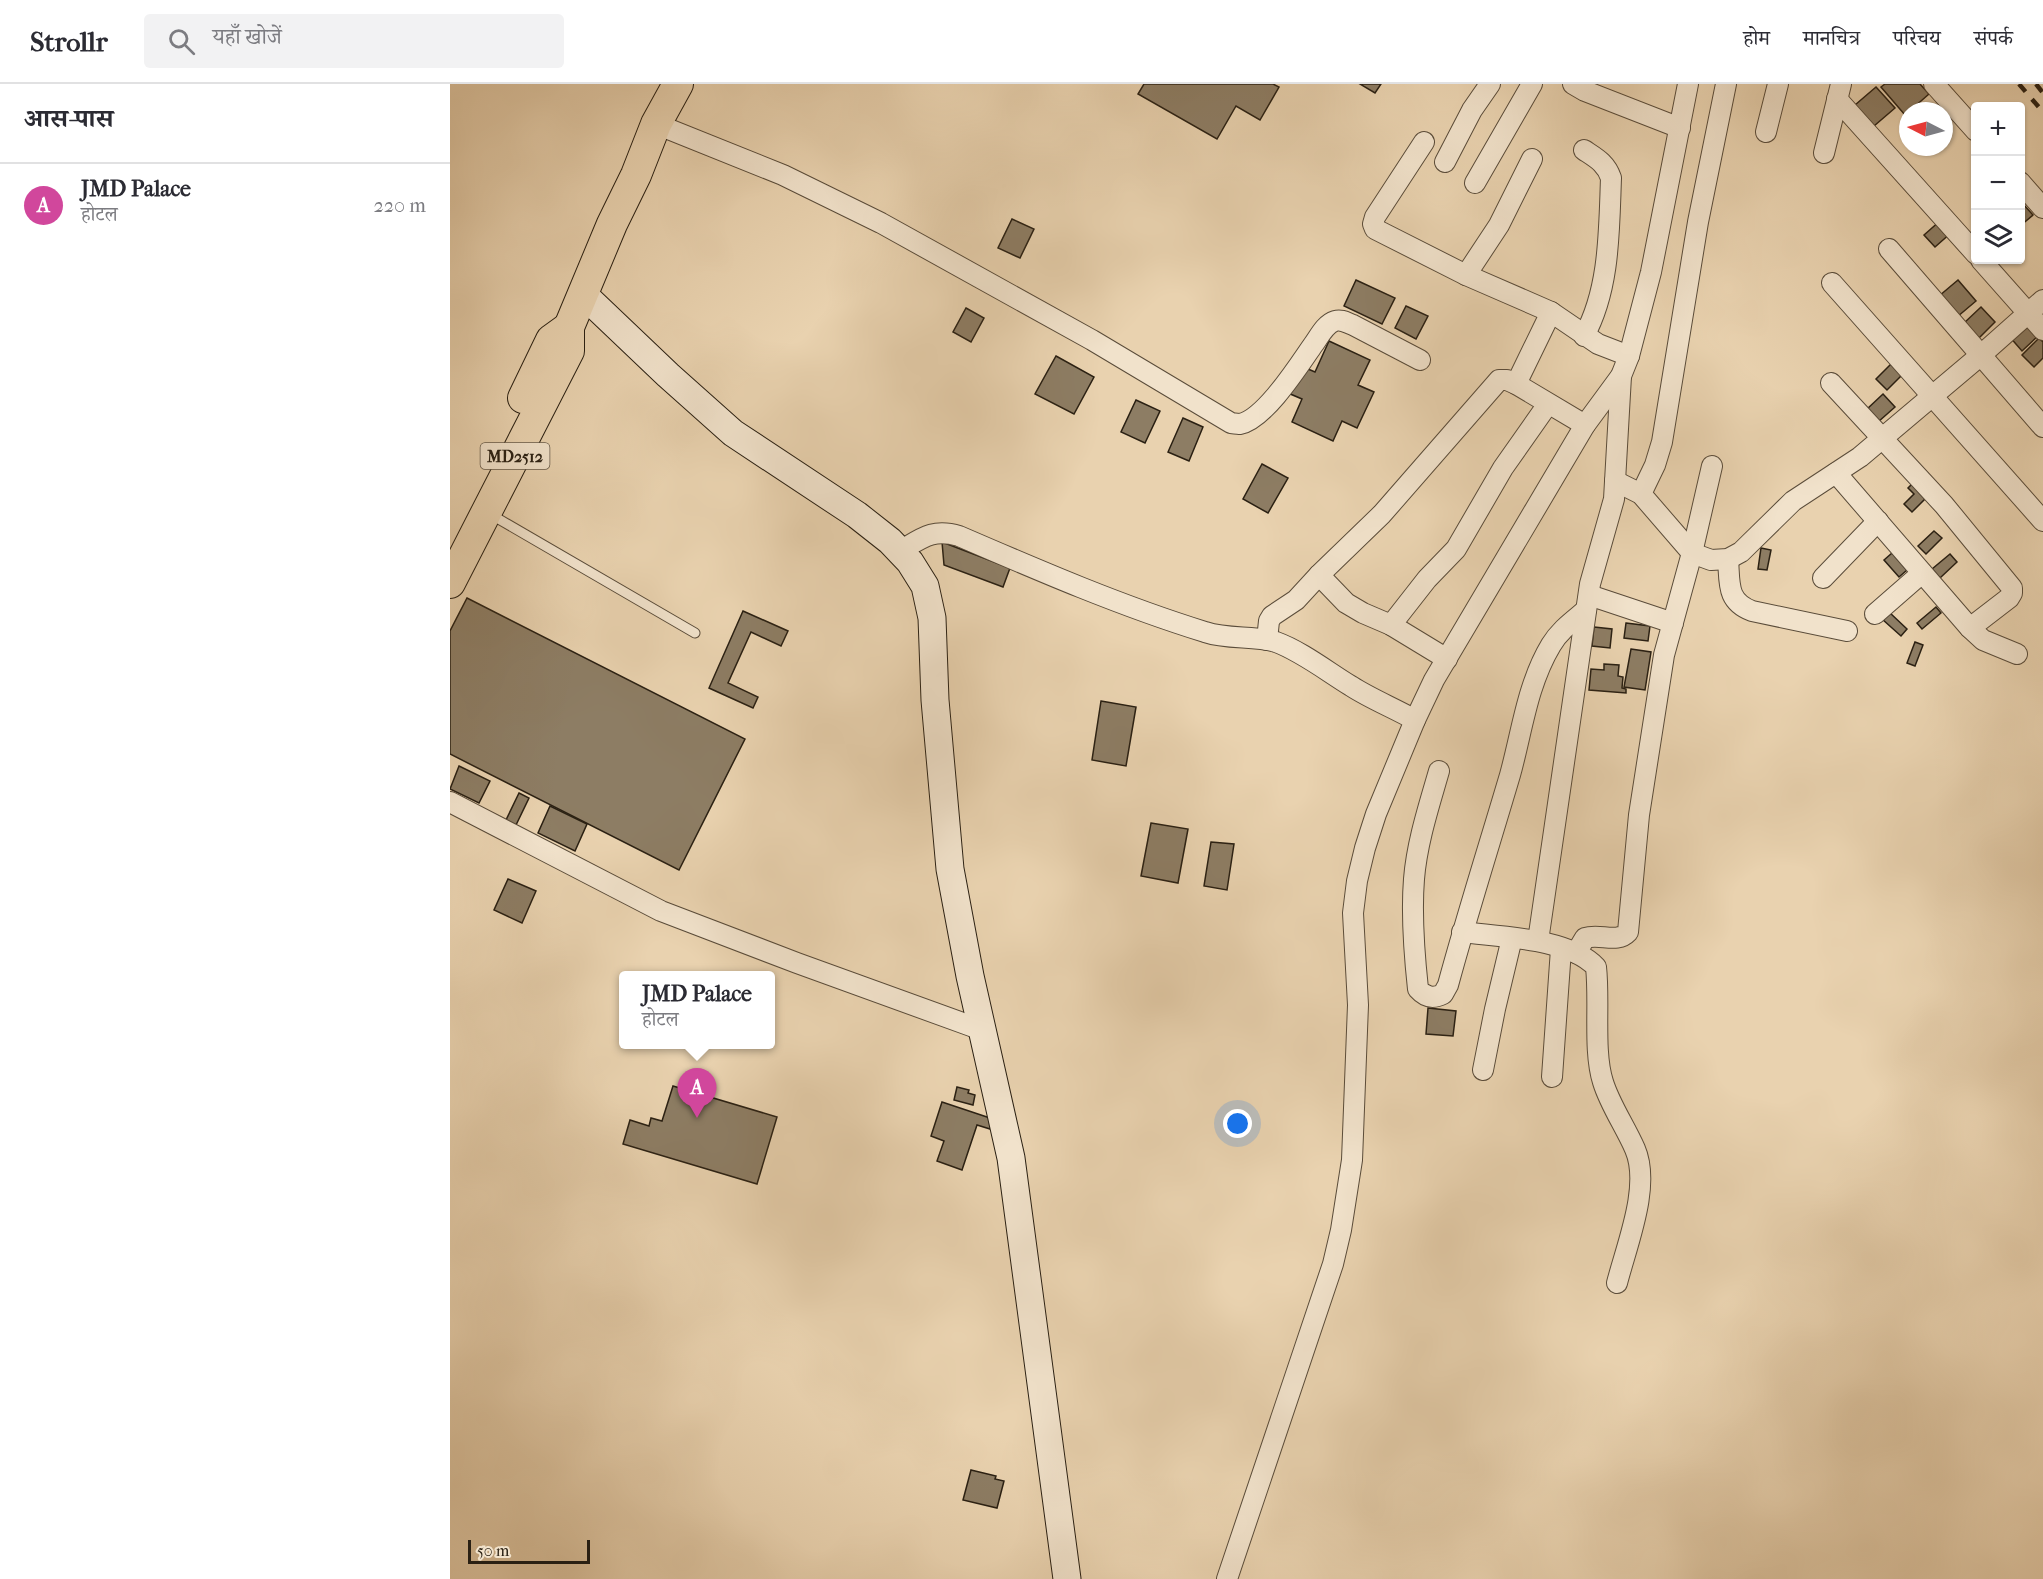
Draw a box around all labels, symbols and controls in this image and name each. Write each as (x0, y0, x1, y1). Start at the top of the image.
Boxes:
search box (144, 14, 564, 68)
text: यहाँ खोजें (213, 24, 282, 50)
text: Strollr (30, 25, 108, 58)
icon: search (165, 25, 198, 58)
text: होम (1743, 26, 1770, 50)
text: मानचित्र (1803, 26, 1860, 50)
text: परिचय (1893, 26, 1941, 50)
text: संपर्क (1974, 26, 2013, 50)
north arrow (1899, 102, 1953, 156)
map controls (1971, 102, 2025, 264)
button: + (1971, 102, 2025, 156)
text: आस-पास (24, 103, 113, 134)
button: − (1971, 156, 2025, 210)
text: JMD Palace (81, 176, 191, 202)
text: A (37, 194, 50, 217)
text: 220 m (373, 194, 426, 217)
text: होटल (81, 203, 118, 226)
button: layers (1971, 210, 2025, 264)
road number: MD2512 (481, 443, 550, 469)
popup (619, 971, 775, 1049)
text: JMD Palace (642, 981, 752, 1007)
text: होटल (642, 1008, 679, 1031)
pin: A (678, 1068, 716, 1118)
your location (1223, 1109, 1252, 1138)
scale bar (468, 1537, 590, 1564)
text: 50 m (477, 1541, 509, 1560)

